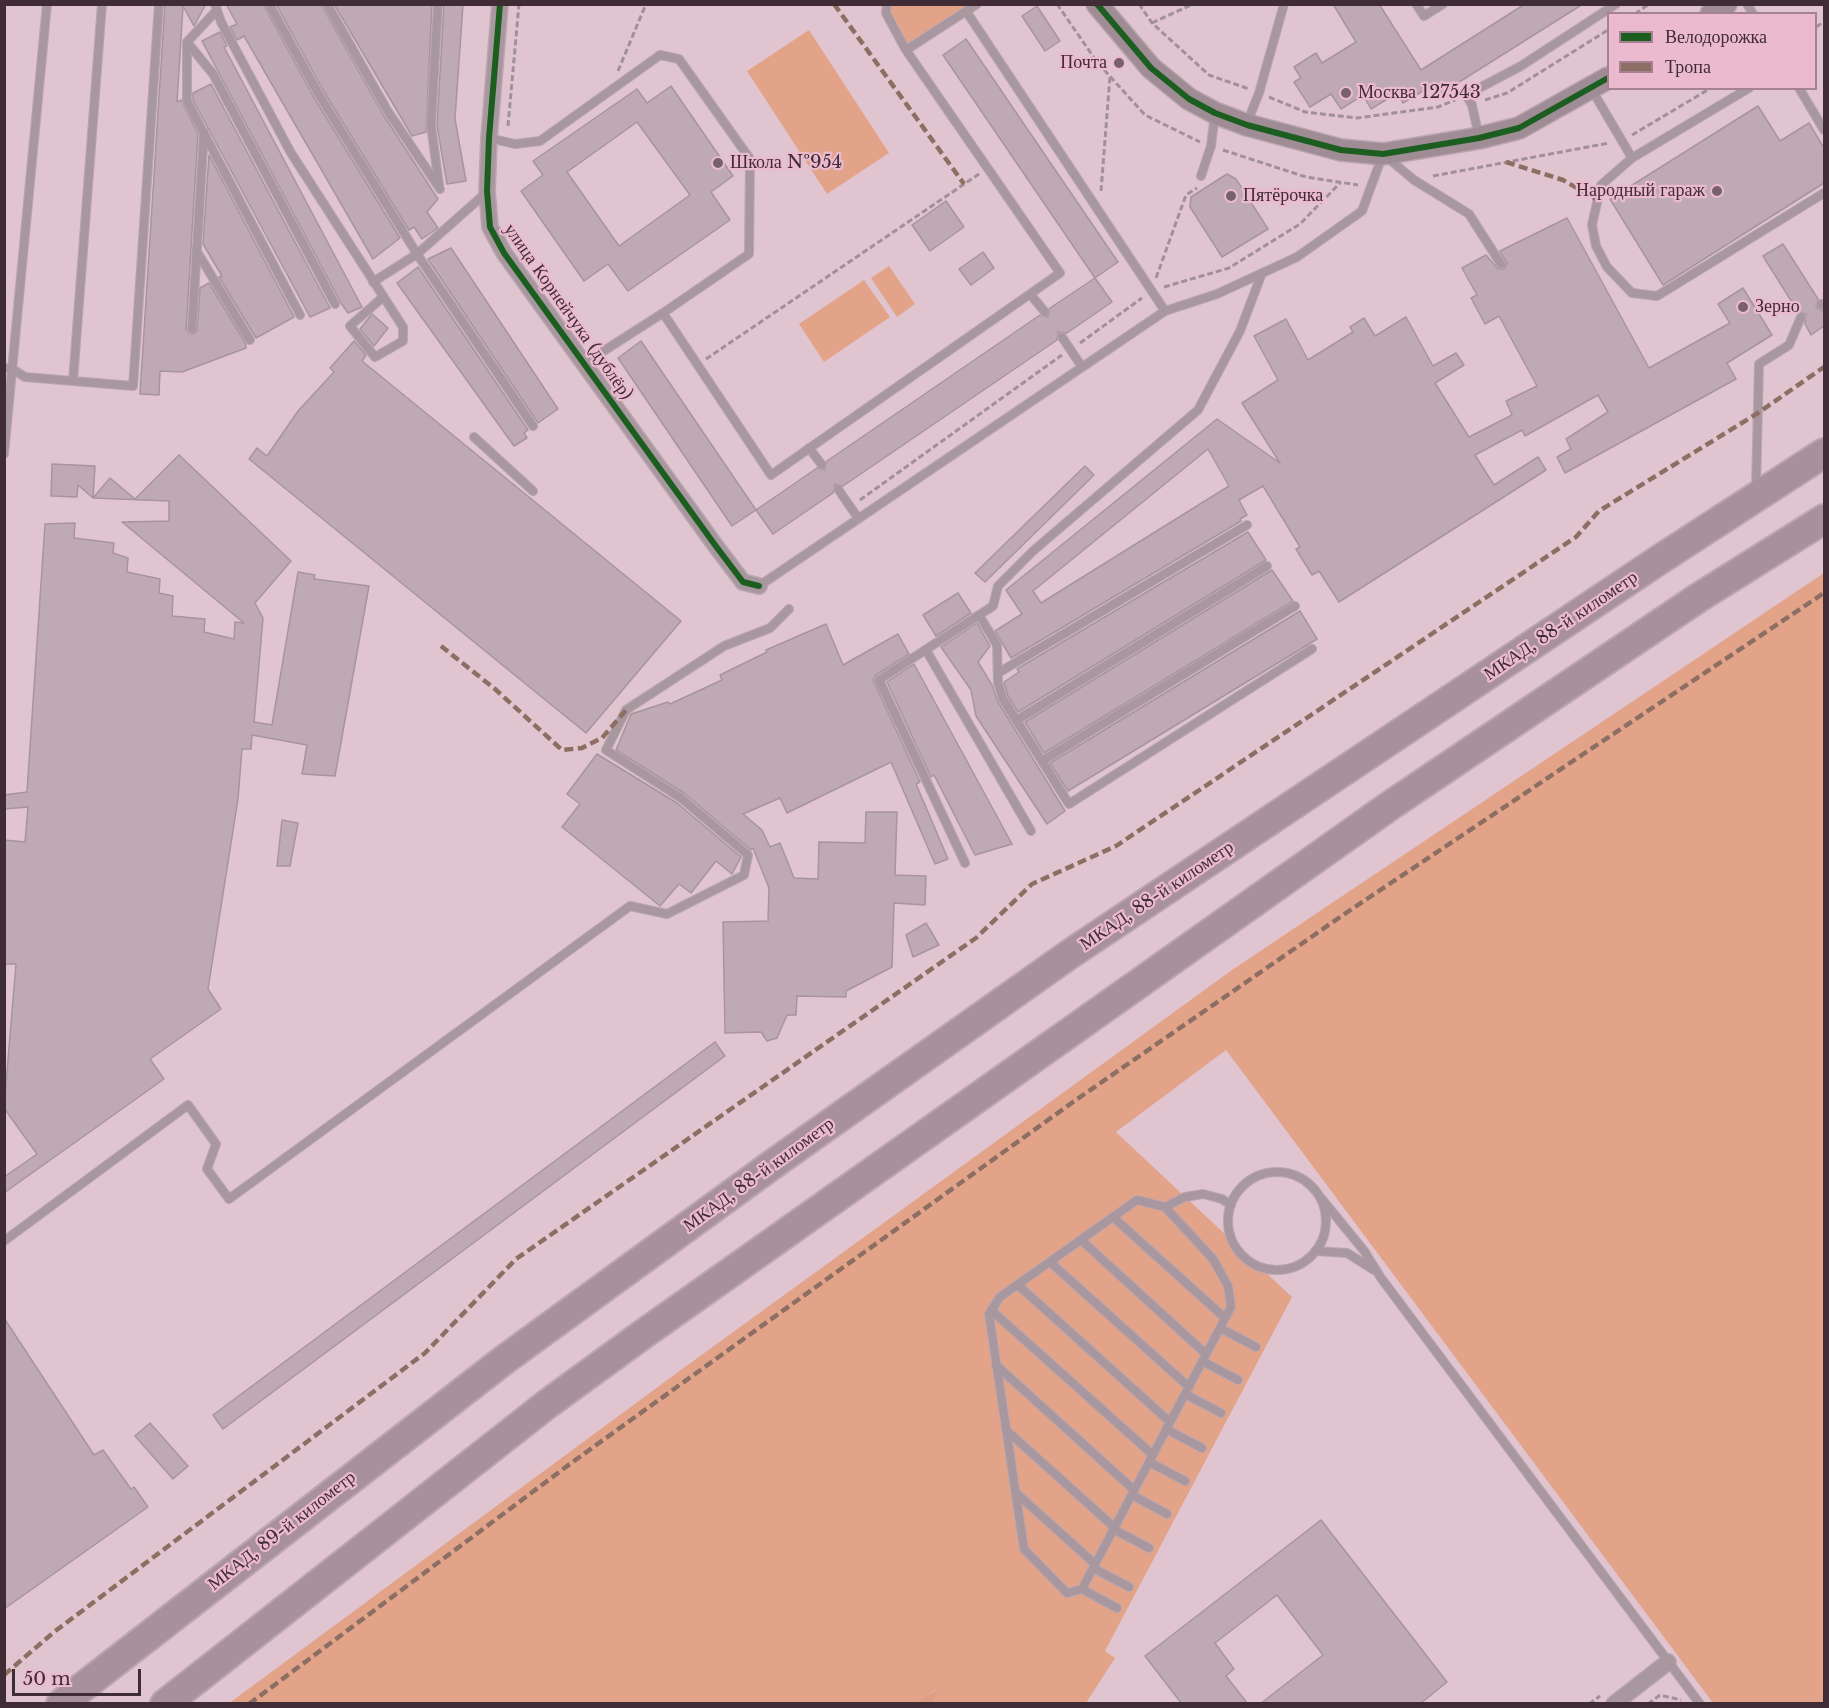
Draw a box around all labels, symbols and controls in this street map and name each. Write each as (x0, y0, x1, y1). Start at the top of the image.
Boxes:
legend (1607, 12, 1817, 90)
text: Велодорожка (1665, 26, 1767, 48)
place label: Почта (1060, 52, 1107, 74)
marker: Почта (1112, 56, 1126, 70)
text: Тропа (1665, 56, 1711, 78)
place label: Москва 127543 (1358, 82, 1481, 104)
marker: Москва 127543 (1339, 86, 1353, 100)
place label: Школа №954 (730, 152, 842, 174)
marker: Школа №954 (711, 156, 725, 170)
place label: Народный гараж (1576, 180, 1705, 202)
marker: Народный гараж (1710, 184, 1724, 198)
place label: Пятёрочка (1243, 185, 1323, 207)
marker: Пятёрочка (1224, 189, 1238, 203)
street label: улица Корнейчука (дублёр) (499, 220, 637, 404)
place label: Зерно (1755, 296, 1800, 318)
marker: Зерно (1736, 300, 1750, 314)
street label: МКАД, 88-й километр (1480, 566, 1642, 686)
street label: МКАД, 88-й километр (1076, 836, 1238, 956)
street label: МКАД, 88-й километр (680, 1113, 838, 1237)
street label: МКАД, 89-й километр (204, 1467, 360, 1595)
scale bar (15, 1657, 144, 1695)
text: 50 m (23, 1668, 71, 1690)

